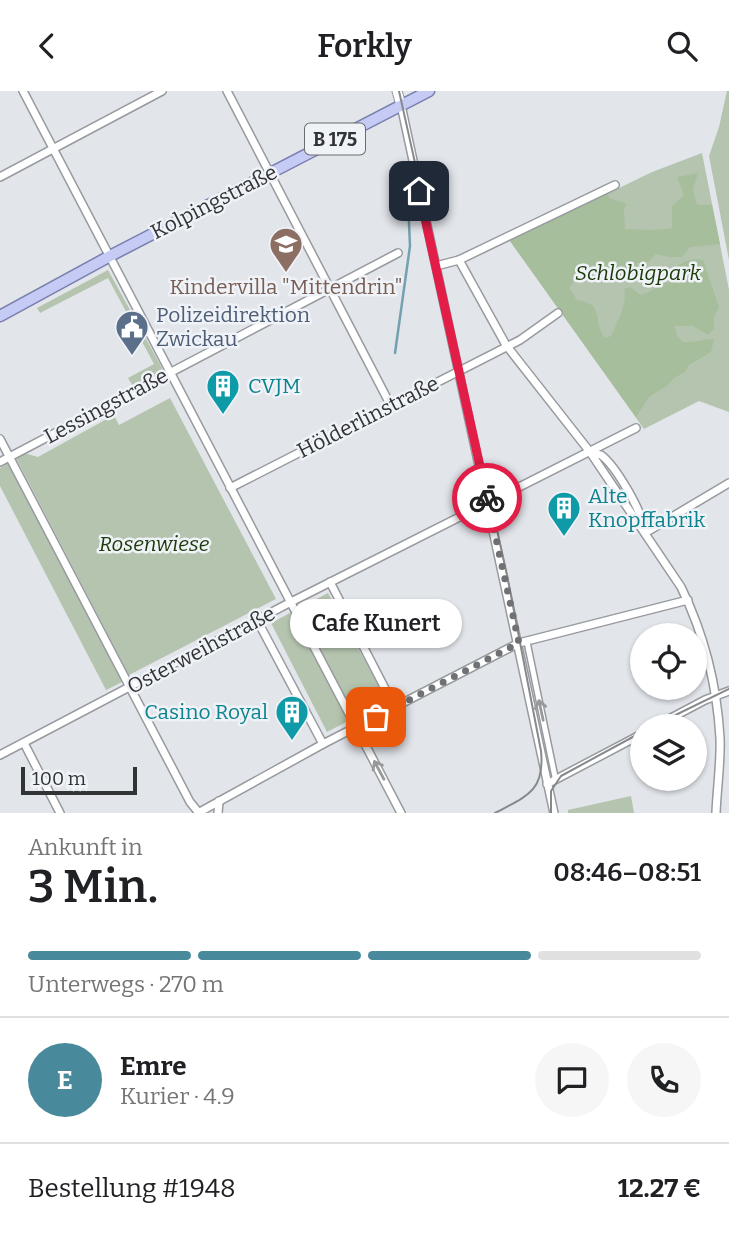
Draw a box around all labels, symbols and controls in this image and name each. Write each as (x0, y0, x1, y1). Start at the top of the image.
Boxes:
icon: back (28, 27, 66, 65)
text: Forkly (317, 27, 412, 65)
icon: search (663, 27, 701, 65)
road number: B 175 (305, 123, 365, 155)
street label: Kolpingstraße (146, 159, 282, 245)
pin (389, 161, 449, 221)
icon: home (400, 172, 438, 210)
school or university icon: Kindervilla "Mittendrin" (267, 225, 305, 274)
park label: Schlobigpark (575, 260, 702, 286)
place label: Kindervilla "Mittendrin" (170, 274, 402, 300)
place label: Polizeidirektion Zwickau (156, 302, 310, 352)
public building icon: Polizeidirektion Zwickau (113, 308, 151, 357)
street label: Lessingstraße (40, 362, 172, 450)
building icon: CVJM (204, 367, 242, 416)
street label: Hölderlinstraße (293, 370, 443, 464)
place label: CVJM (248, 373, 301, 399)
courier (452, 463, 522, 533)
icon: bike (468, 479, 506, 517)
place label: Alte Knopffabrik (588, 483, 705, 533)
building icon: Alte Knopffabrik (545, 489, 583, 538)
park label: Rosenwiese (99, 531, 210, 557)
callout: Cafe Kunert (290, 598, 462, 647)
street label: Osterweihstraße (123, 600, 279, 700)
text: Cafe Kunert (311, 609, 441, 637)
map controls (630, 623, 707, 791)
button: locate (630, 623, 707, 700)
pin (346, 687, 406, 747)
building icon: Casino Royal (273, 693, 311, 742)
icon: bag (357, 698, 395, 736)
place label: Casino Royal (144, 699, 268, 725)
one-way arrow (534, 699, 548, 722)
button: layers (630, 714, 707, 791)
one-way arrow (372, 760, 385, 781)
scale bar (21, 764, 136, 796)
text: 100 m (32, 767, 86, 790)
text: Ankunft in (28, 833, 143, 861)
text: 08:46–08:51 (553, 857, 701, 888)
text: 3 Min. (28, 859, 158, 914)
text: Unterwegs · 270 m (28, 970, 224, 998)
button: chat (535, 1043, 609, 1117)
button: phone (627, 1043, 701, 1117)
text: Emre (120, 1051, 186, 1082)
text: E (57, 1065, 73, 1096)
text: Kurier · 4.9 (120, 1082, 235, 1110)
text: Bestellung #1948 (28, 1173, 236, 1204)
text: 12.27 € (618, 1173, 701, 1204)

